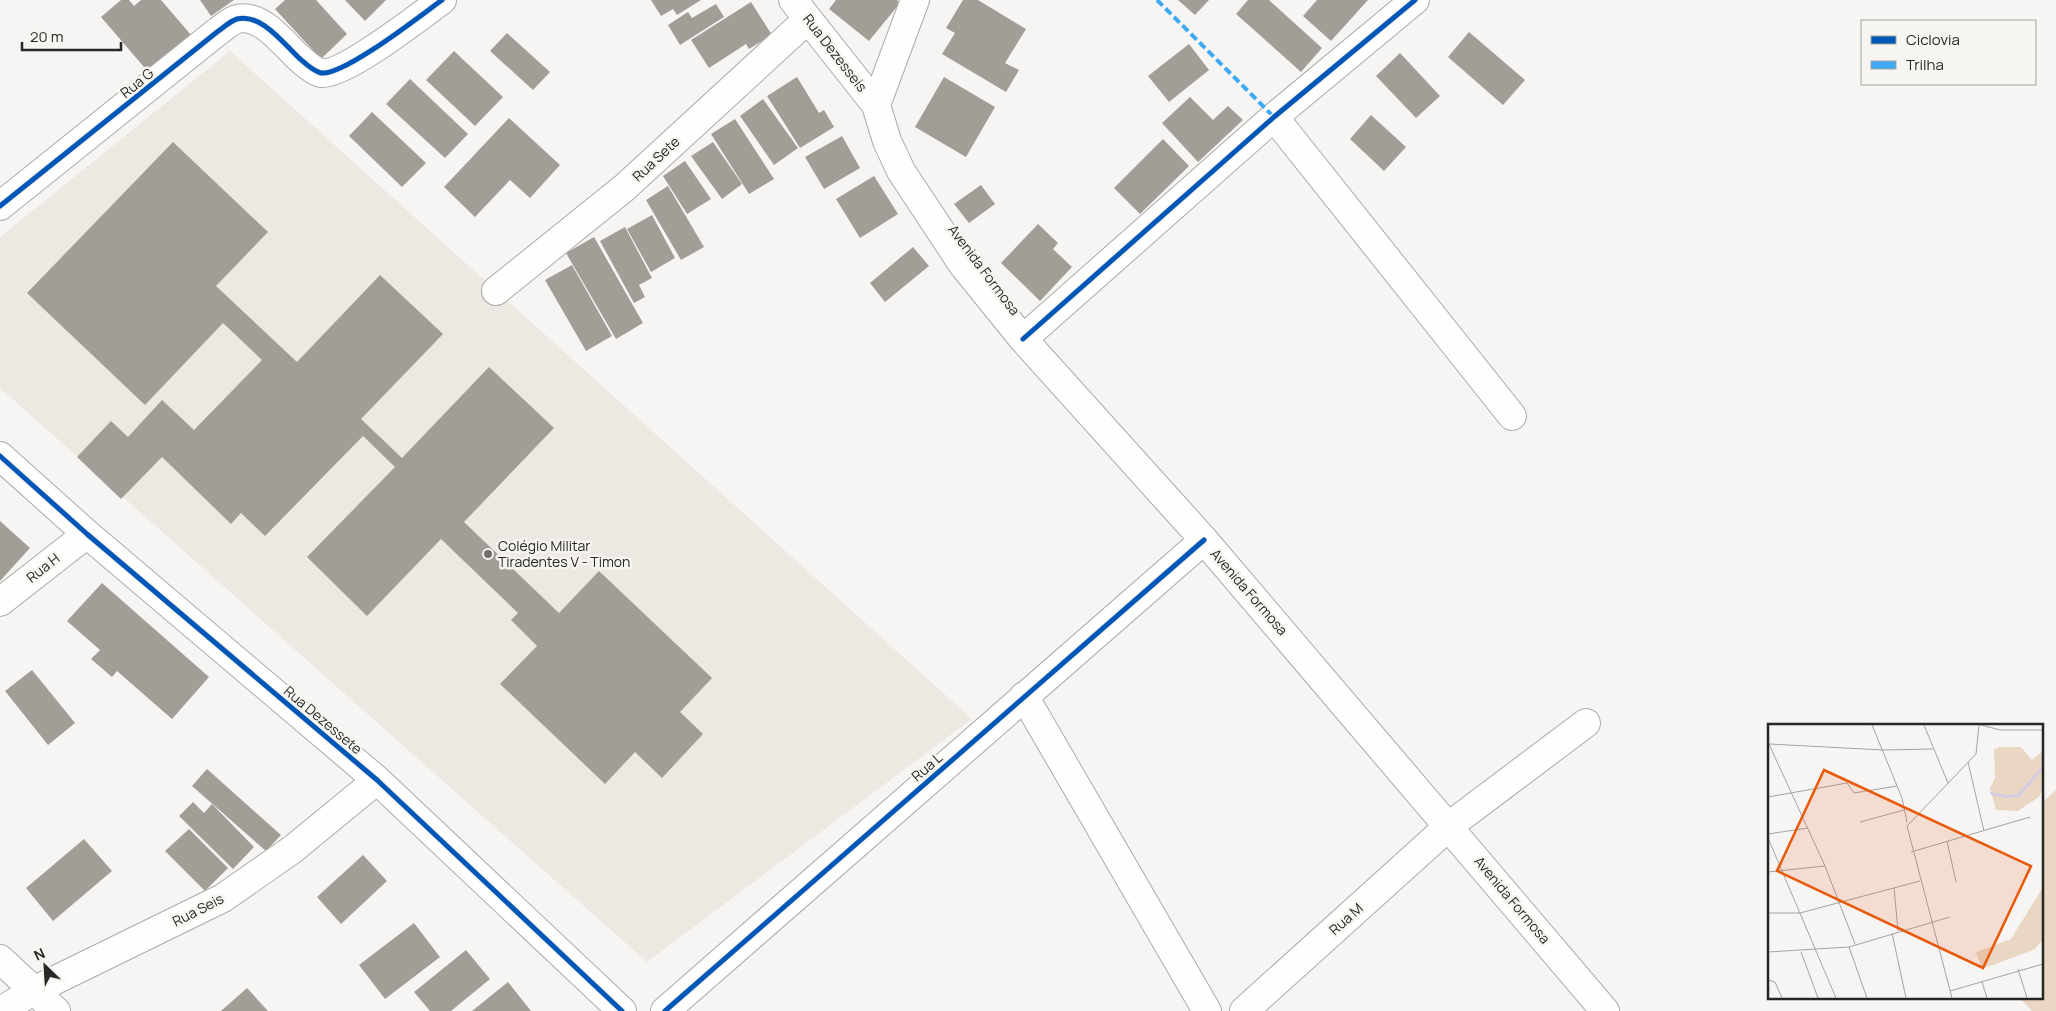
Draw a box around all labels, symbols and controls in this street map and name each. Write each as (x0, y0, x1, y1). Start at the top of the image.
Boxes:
street label: Rua Dezesseis (799, 10, 872, 96)
scale bar (22, 20, 121, 52)
legend (1861, 20, 2036, 85)
text: 20 m (30, 26, 63, 47)
text: Ciclovia (1906, 29, 1960, 50)
text: Trilha (1906, 54, 1944, 75)
street label: Rua G (116, 63, 157, 102)
street label: Rua Sete (628, 132, 683, 185)
street label: Avenida Formosa (944, 220, 1025, 319)
place label: Colégio Militar Tiradentes V - Timon (498, 536, 630, 571)
street label: Avenida Formosa (1206, 544, 1292, 639)
marker: Colégio Militar Tiradentes V - Timon (482, 548, 494, 560)
street label: Rua H (22, 549, 63, 587)
street label: Rua Dezessete (280, 681, 366, 758)
inset map (1768, 724, 2044, 998)
street label: Rua L (907, 748, 946, 785)
street label: Avenida Formosa (1470, 852, 1555, 947)
street label: Rua Seis (169, 889, 227, 931)
street label: Rua M (1325, 898, 1367, 939)
north arrow (20, 941, 70, 991)
text: N (31, 943, 48, 965)

